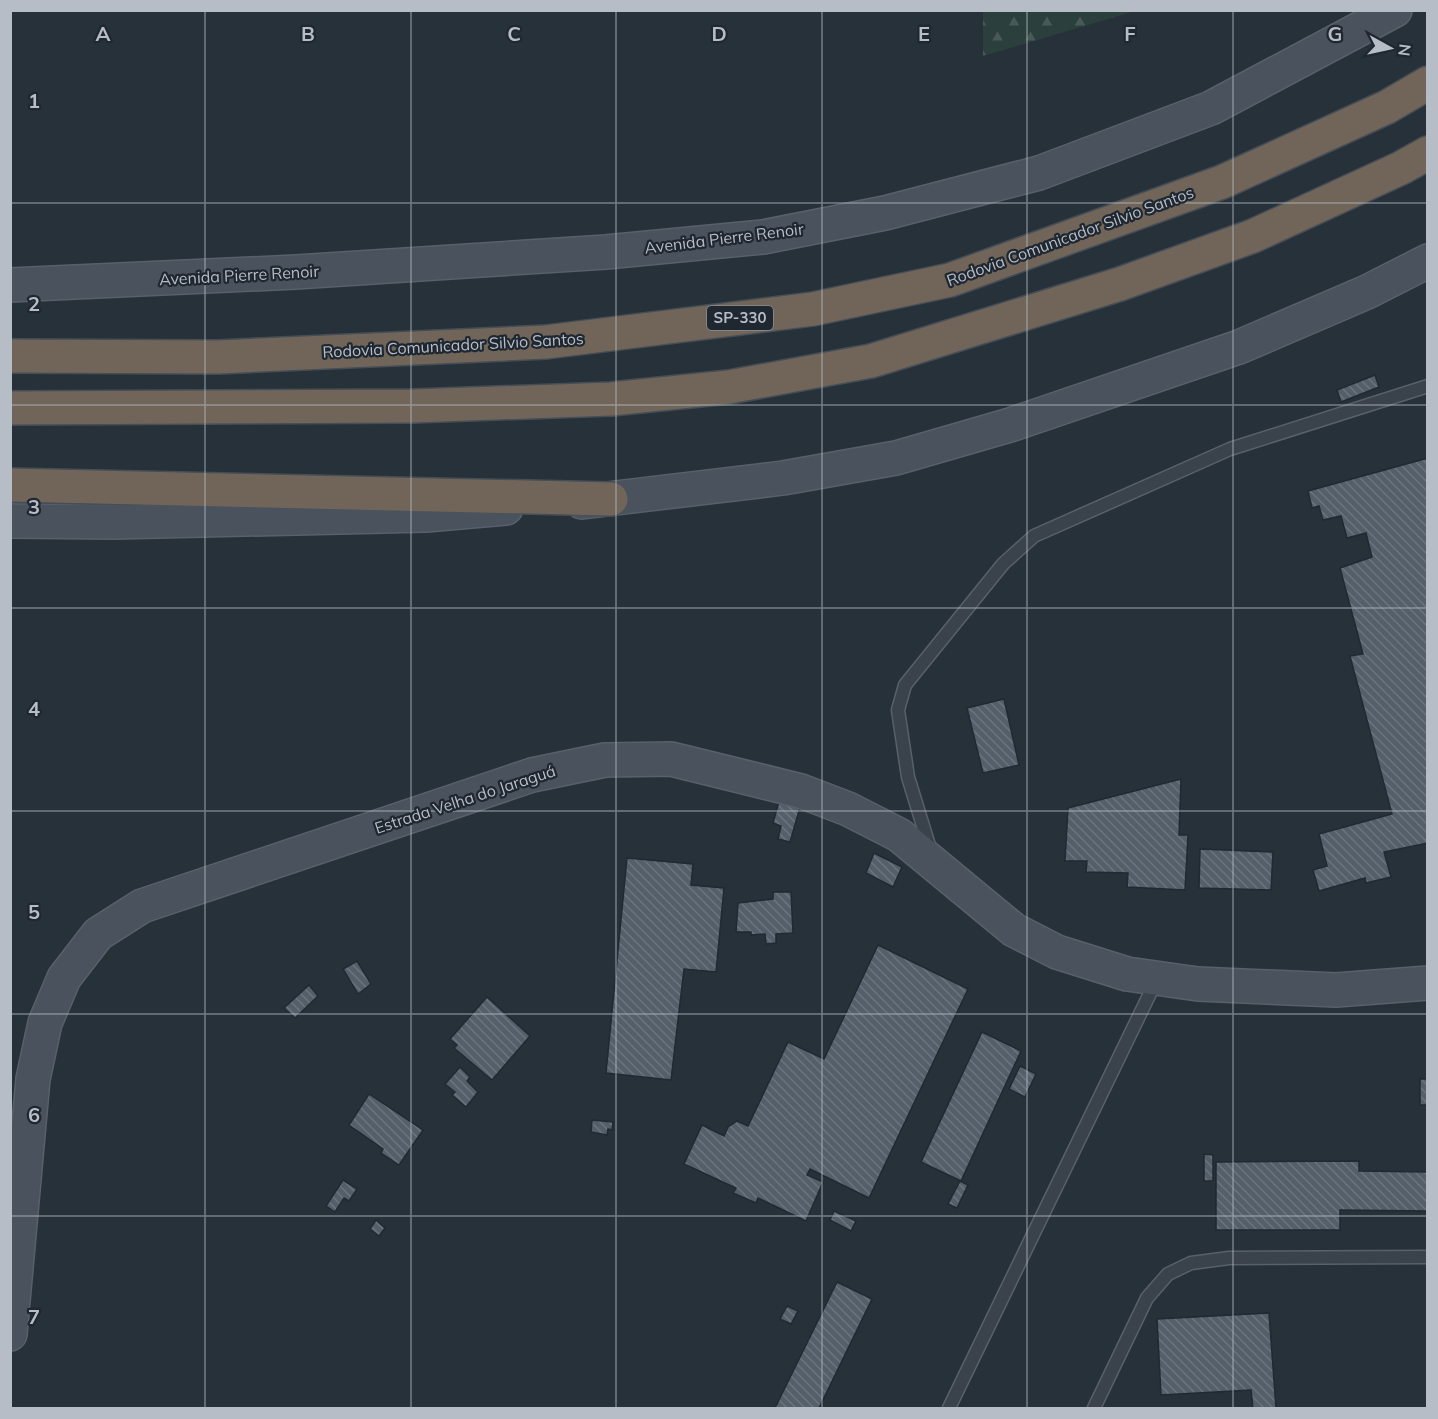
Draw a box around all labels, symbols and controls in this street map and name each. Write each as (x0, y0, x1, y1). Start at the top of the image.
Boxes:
north arrow (1360, 18, 1420, 78)
text: A (96, 21, 111, 46)
text: B (301, 21, 315, 46)
text: C (507, 21, 521, 46)
text: D (711, 21, 727, 46)
text: E (918, 21, 930, 46)
text: F (1124, 21, 1136, 46)
text: G (1328, 21, 1342, 46)
text: N (1394, 43, 1416, 57)
text: 1 (28, 88, 40, 113)
street label: Rodovia Comunicador Silvio Santos (944, 182, 1196, 290)
street label: Avenida Pierre Renoir (643, 218, 805, 258)
street label: Avenida Pierre Renoir (159, 261, 320, 289)
text: 2 (28, 291, 40, 316)
road number: SP-330 (707, 306, 773, 330)
street label: Rodovia Comunicador Silvio Santos (322, 328, 584, 362)
text: 3 (28, 494, 40, 519)
text: 4 (28, 696, 40, 721)
street label: Estrada Velha do Jaraguá (372, 760, 558, 838)
text: 5 (28, 899, 40, 924)
text: 6 (28, 1102, 40, 1127)
text: 7 (28, 1304, 40, 1329)

